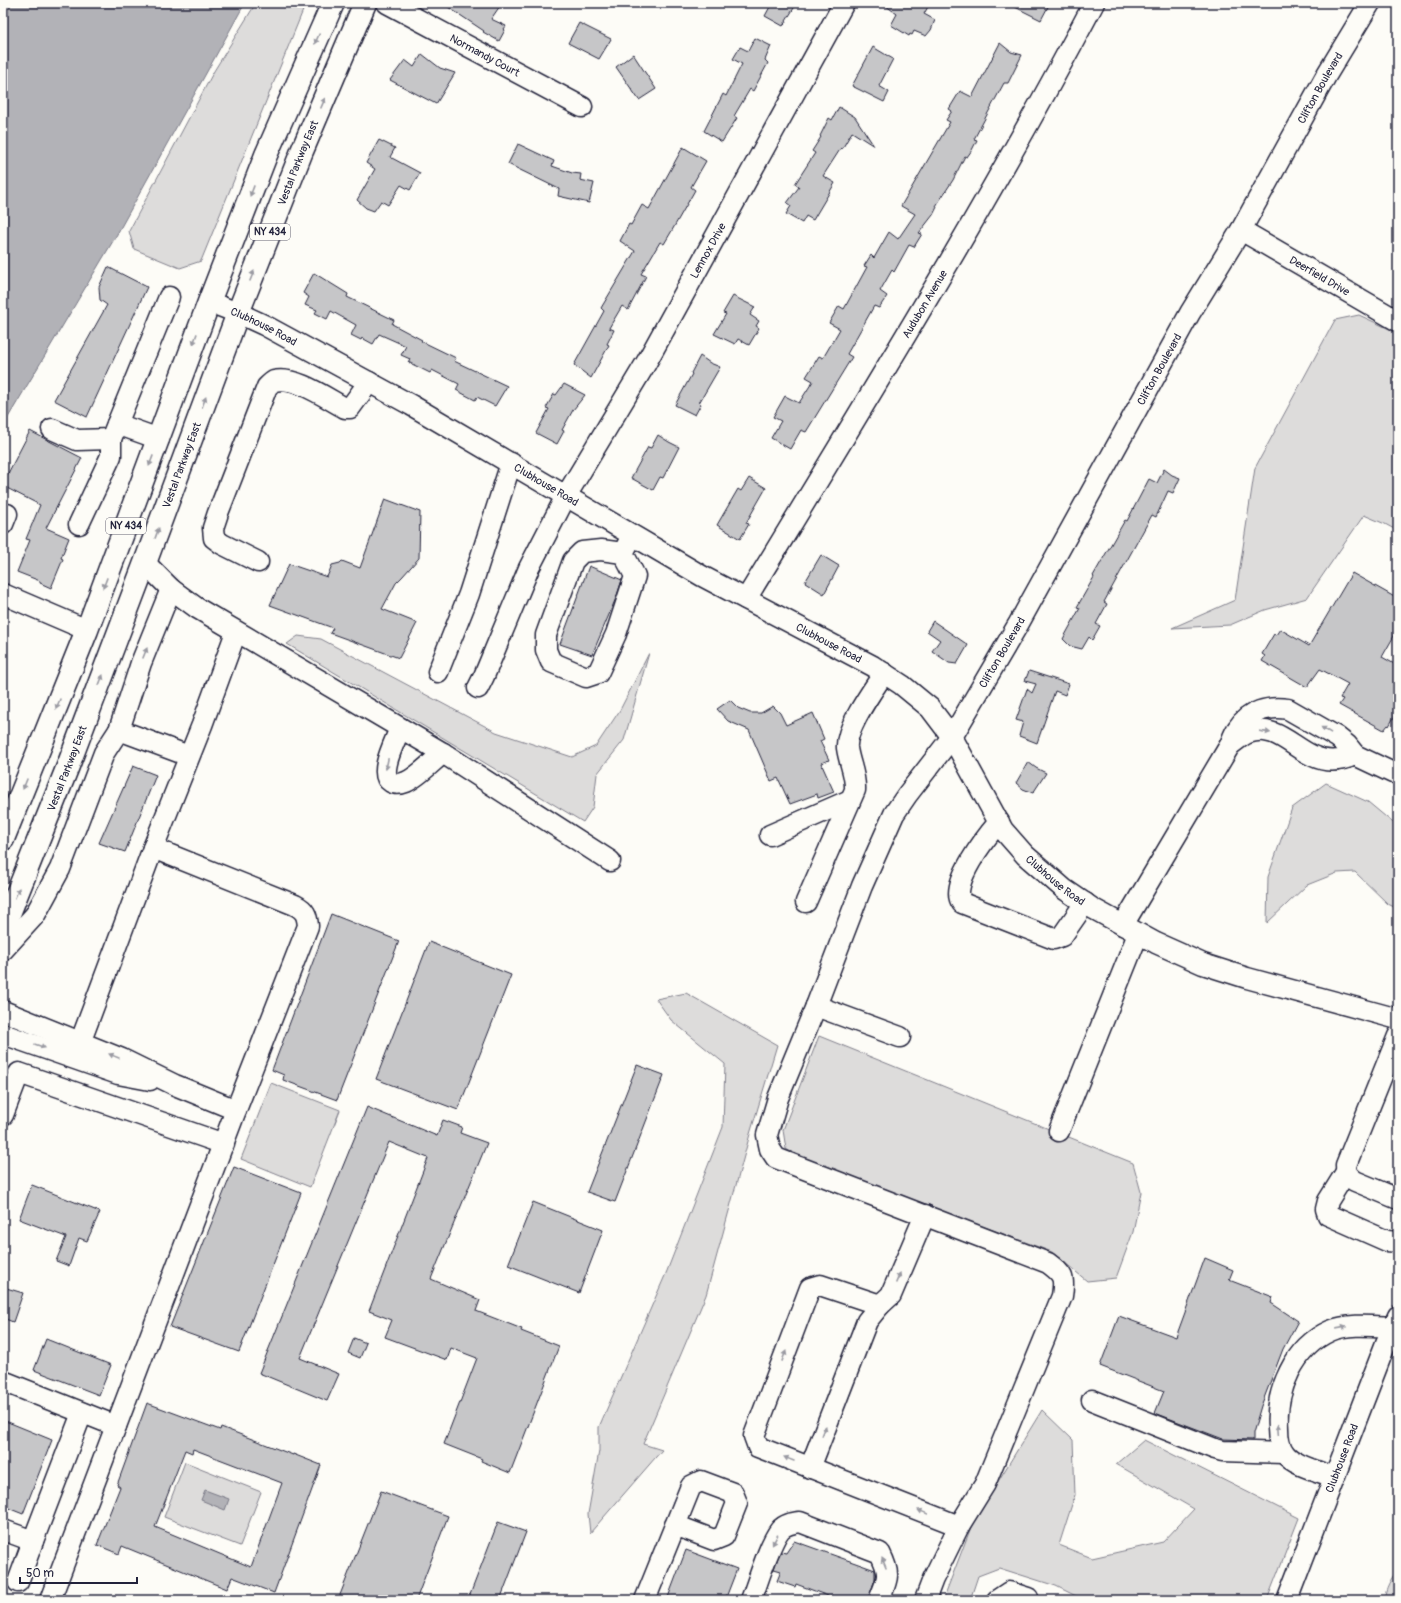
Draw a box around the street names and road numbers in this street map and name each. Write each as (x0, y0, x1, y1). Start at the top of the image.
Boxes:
street label: Normandy Court (448, 31, 523, 79)
street label: Clifton Boulevard (1295, 50, 1345, 126)
street label: Vestal Parkway East (275, 118, 321, 207)
street label: Lennox Drive (687, 220, 729, 280)
road number: NY 434 (250, 224, 290, 240)
street label: Deerfield Drive (1287, 253, 1353, 298)
street label: Audubon Avenue (899, 267, 950, 340)
street label: Clubhouse Road (229, 304, 299, 348)
street label: Clifton Boulevard (1134, 331, 1184, 407)
street label: Vestal Parkway East (159, 420, 204, 510)
street label: Clubhouse Road (512, 461, 581, 509)
road number: NY 434 (106, 518, 146, 534)
street label: Clifton Boulevard (976, 615, 1027, 690)
street label: Clubhouse Road (794, 620, 864, 665)
street label: Vestal Parkway East (44, 723, 89, 813)
street label: Clubhouse Road (1023, 852, 1088, 908)
street label: Clubhouse Road (1323, 1422, 1361, 1494)

